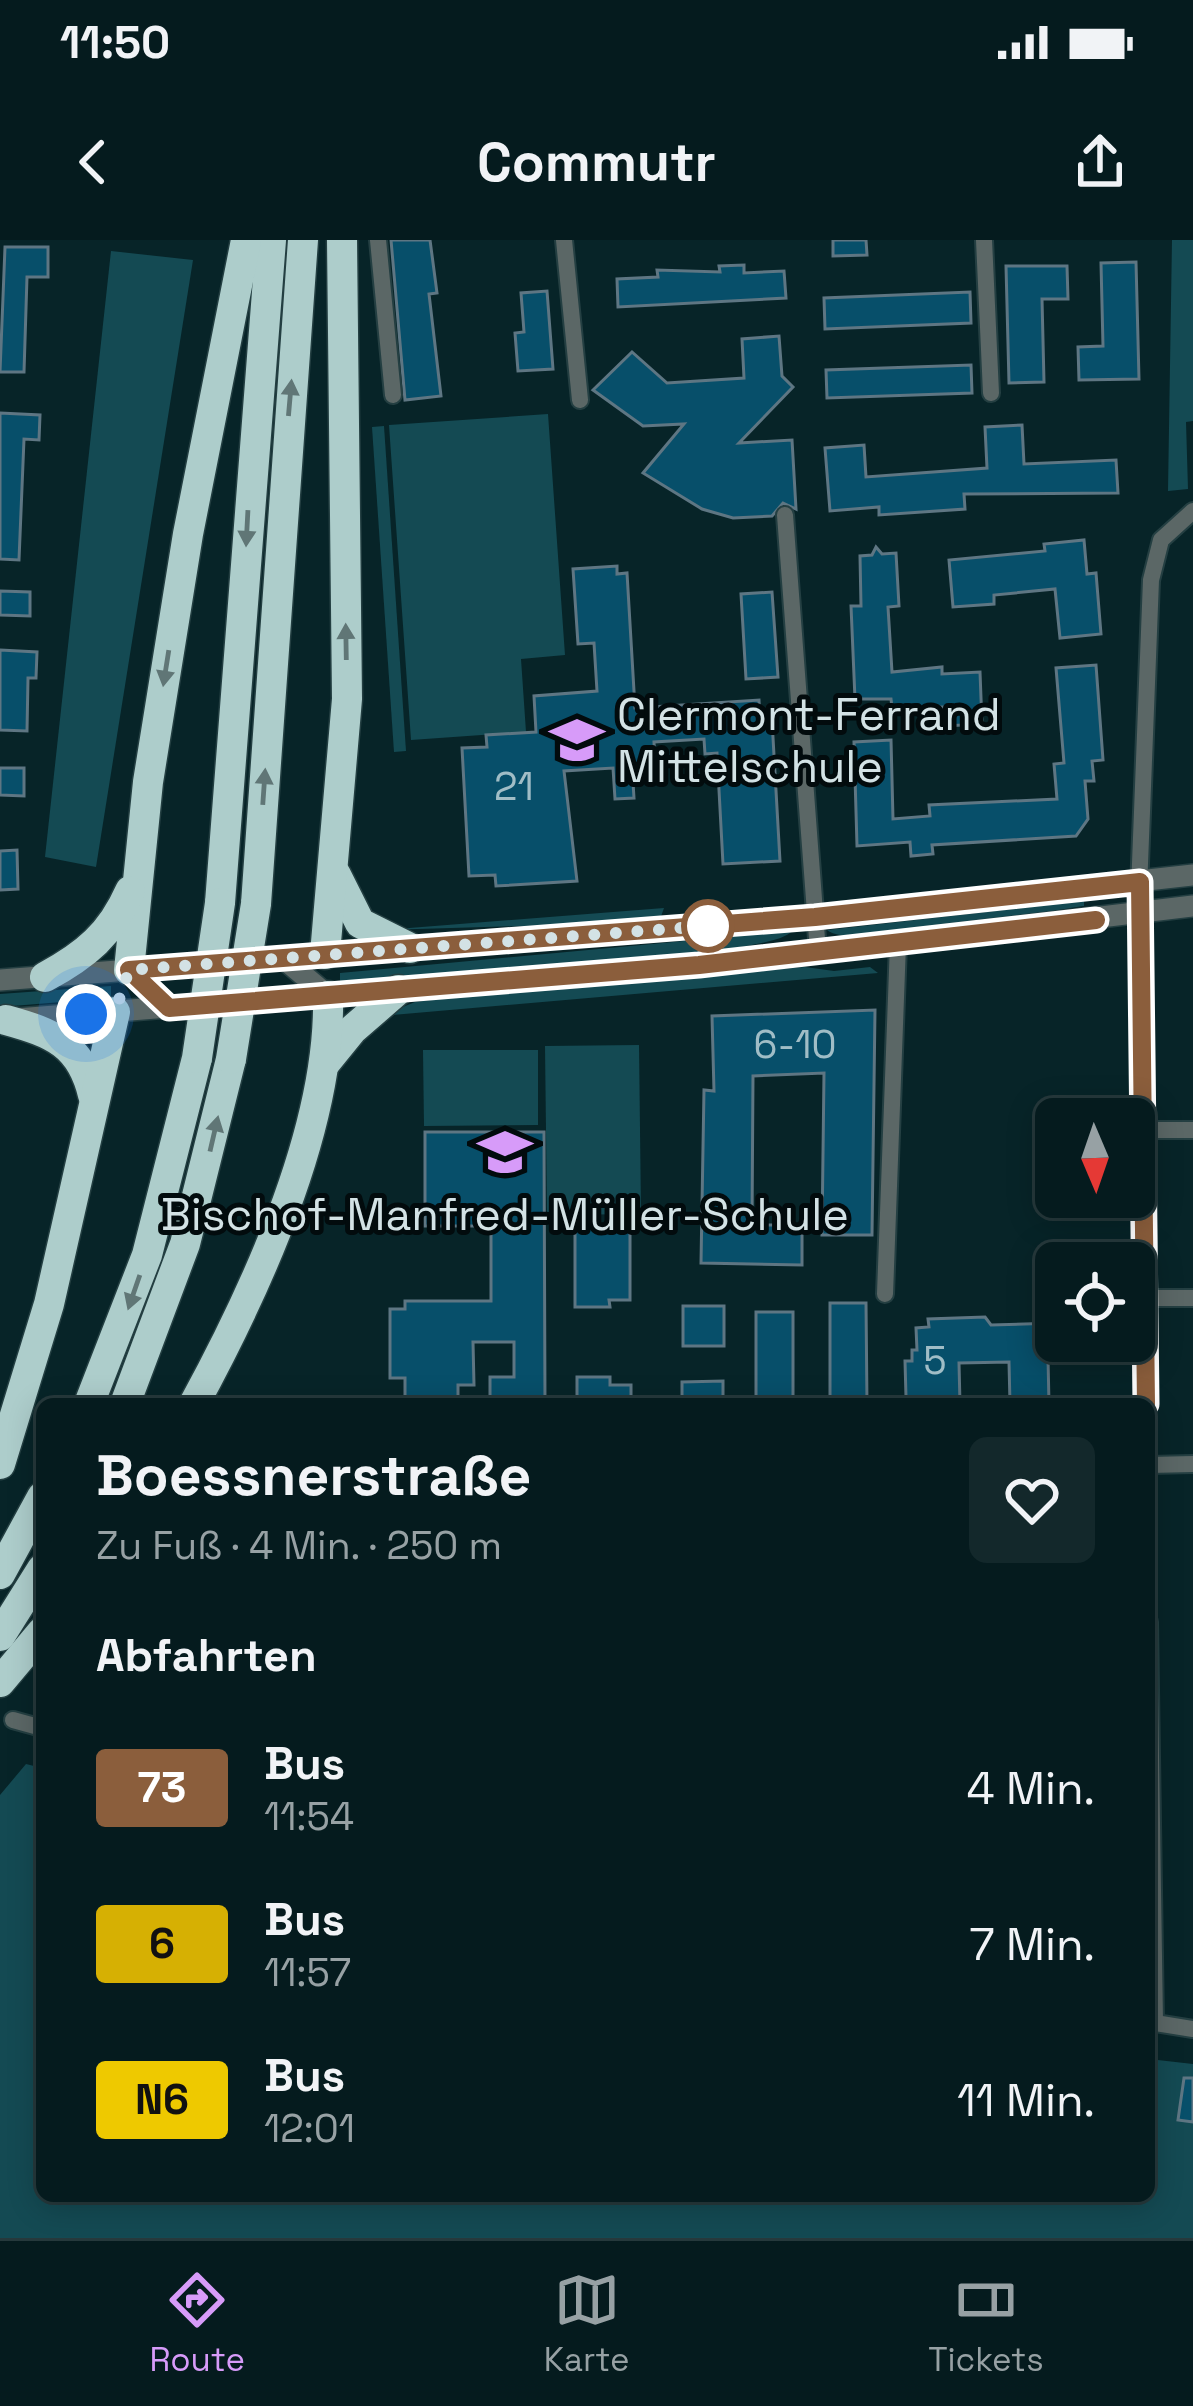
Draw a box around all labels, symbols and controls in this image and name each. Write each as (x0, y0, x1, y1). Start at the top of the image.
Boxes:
text: 11:50 (60, 14, 170, 71)
text: Commutr (477, 128, 716, 197)
icon: back (60, 129, 126, 195)
icon: share (1067, 129, 1133, 195)
one-way arrow (280, 379, 299, 416)
one-way arrow (237, 510, 256, 547)
one-way arrow (337, 622, 356, 660)
one-way arrow (157, 650, 176, 687)
place label: Clermont-Ferrand Mittelschule (617, 686, 1001, 795)
school or university icon: Clermont-Ferrand Mittelschule (548, 711, 606, 769)
house number: 21 (494, 762, 534, 811)
one-way arrow (255, 768, 274, 806)
unlabelled marker (683, 901, 733, 951)
your location (56, 984, 116, 1044)
house number: 6-10 (754, 1020, 836, 1069)
north arrow (1035, 1098, 1155, 1218)
map controls (1035, 1098, 1155, 1362)
one-way arrow (206, 1114, 225, 1152)
school or university icon: Bischof-Manfred-Müller-Schule (476, 1123, 534, 1181)
place label: Bischof-Manfred-Müller-Schule (161, 1186, 849, 1243)
button: locate (1035, 1242, 1155, 1362)
one-way arrow (124, 1274, 142, 1310)
house number: 5 (923, 1336, 947, 1385)
button: heart (969, 1437, 1095, 1563)
text: Boessnerstraße (96, 1439, 531, 1512)
text: Zu Fuß · 4 Min. · 250 m (96, 1521, 502, 1570)
text: Abfahrten (96, 1627, 317, 1684)
text: Bus (264, 1735, 345, 1792)
text: 4 Min. (966, 1760, 1095, 1817)
text: 73 (138, 1761, 186, 1814)
text: 11:54 (264, 1792, 354, 1841)
text: Bus (264, 1891, 345, 1948)
text: 7 Min. (969, 1916, 1095, 1973)
text: 6 (149, 1917, 175, 1970)
text: 11:57 (264, 1948, 351, 1997)
text: Bus (264, 2047, 345, 2104)
text: 11 Min. (957, 2072, 1095, 2129)
text: N6 (135, 2073, 189, 2126)
text: 12:01 (264, 2104, 355, 2153)
tab: Route (149, 2267, 245, 2381)
tab: Karte (544, 2267, 629, 2381)
tab: Tickets (928, 2267, 1044, 2381)

